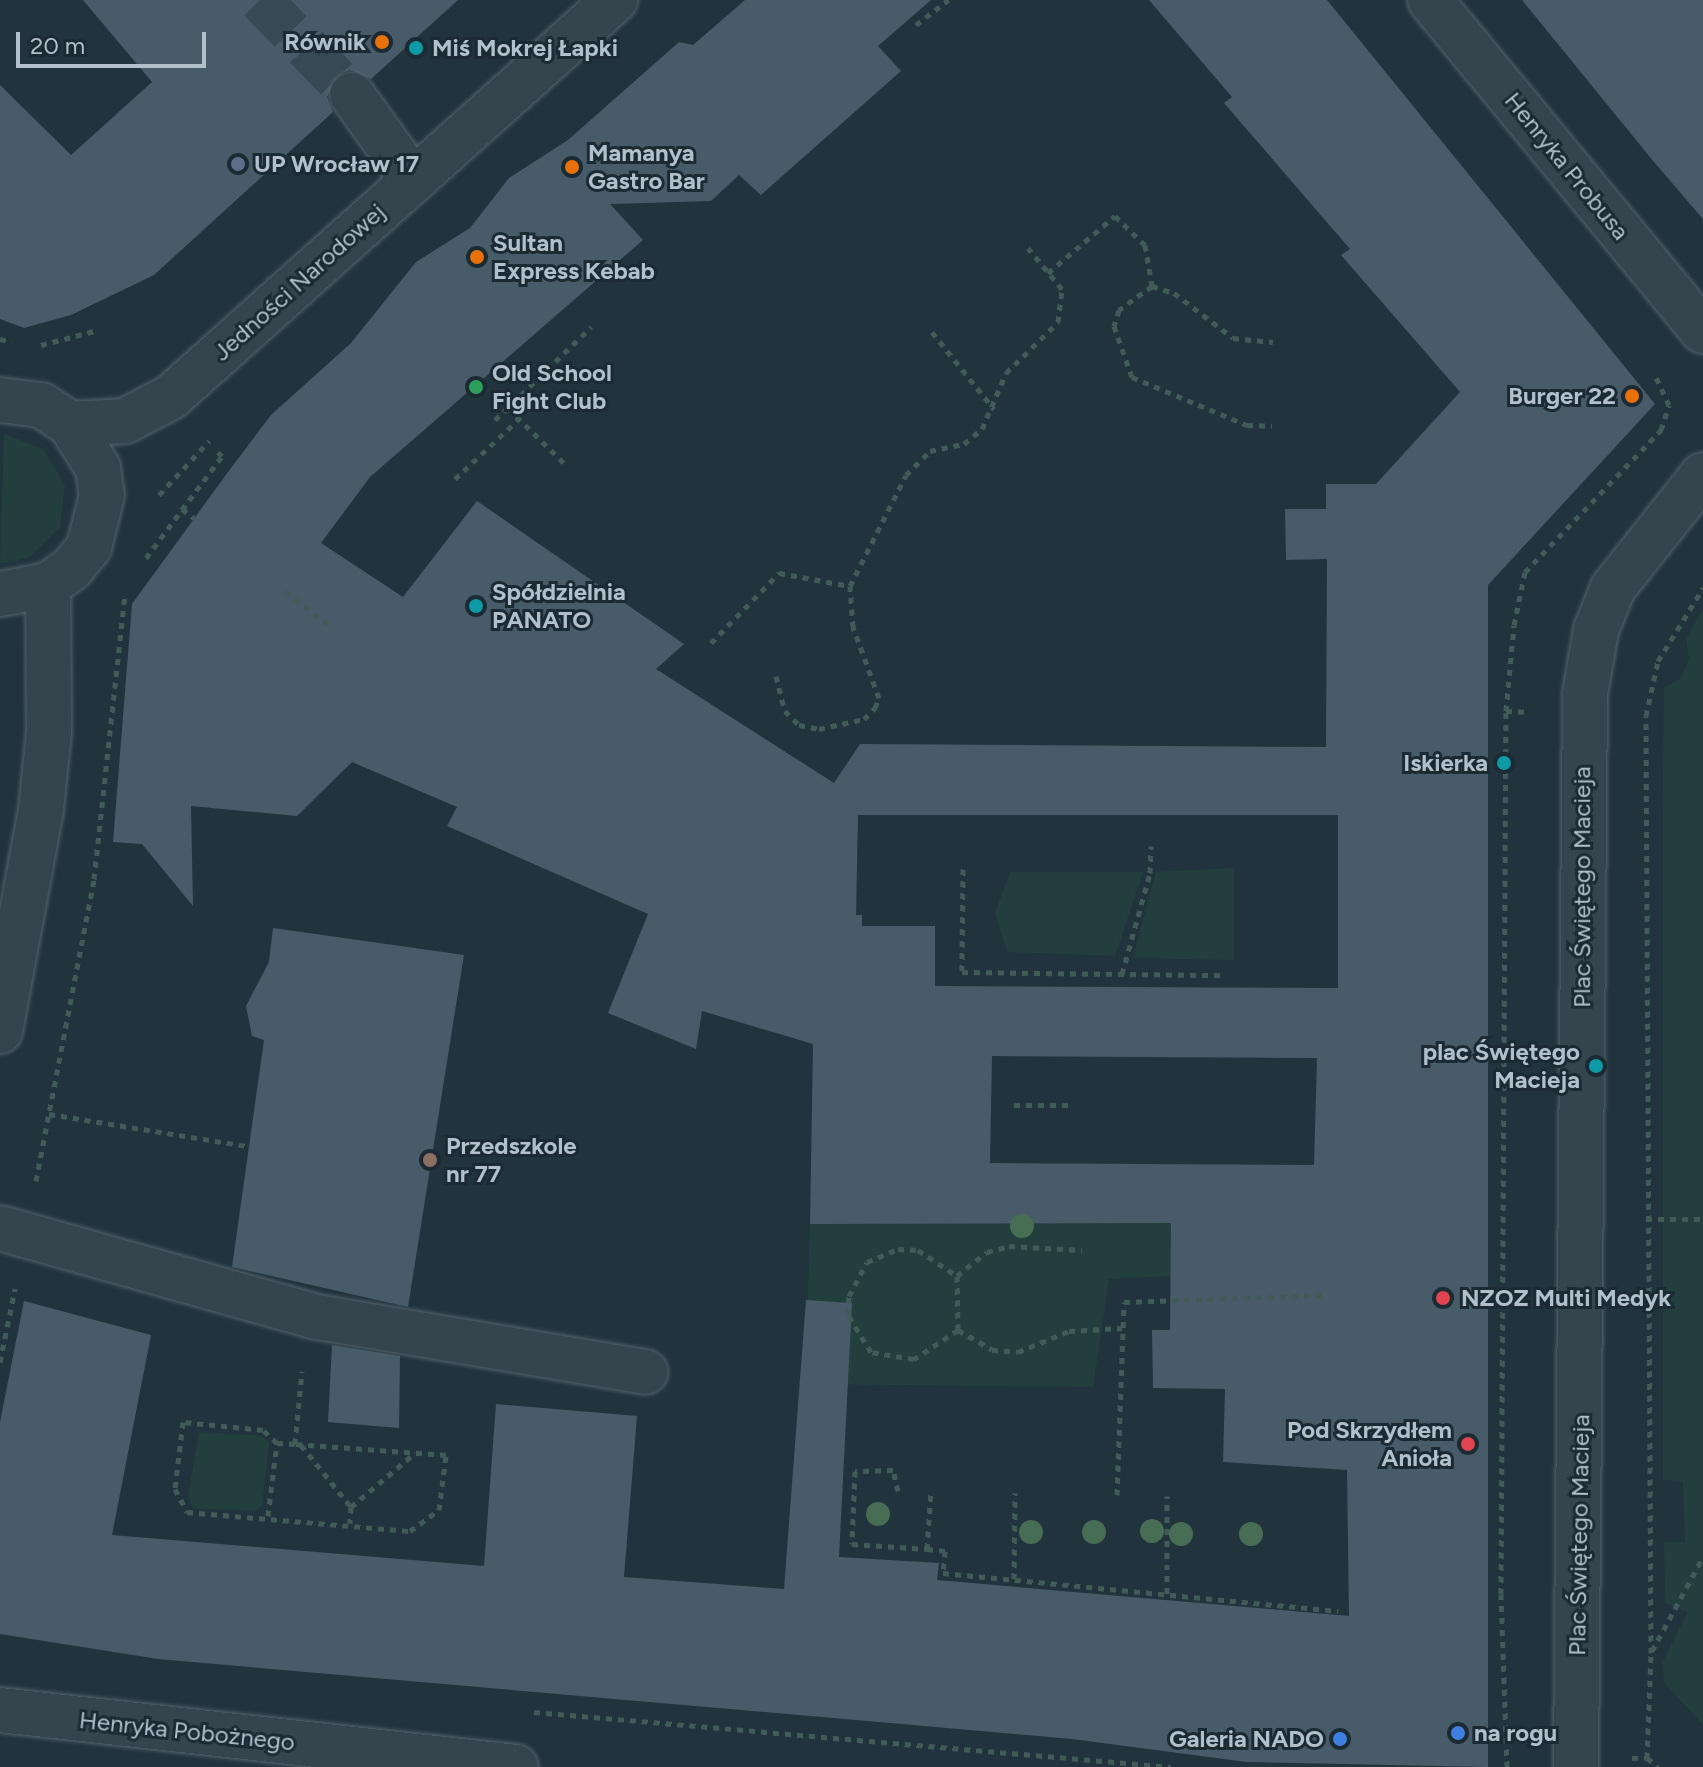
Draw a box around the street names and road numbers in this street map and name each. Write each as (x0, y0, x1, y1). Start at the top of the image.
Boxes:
street label: Henryka Probusa (1499, 86, 1635, 246)
street label: Jedności Narodowej (207, 197, 391, 367)
street label: Plac Świętego Macieja (1568, 766, 1596, 1008)
street label: Plac Świętego Macieja (1562, 1414, 1596, 1656)
street label: Henryka Pobożnego (78, 1705, 296, 1757)

